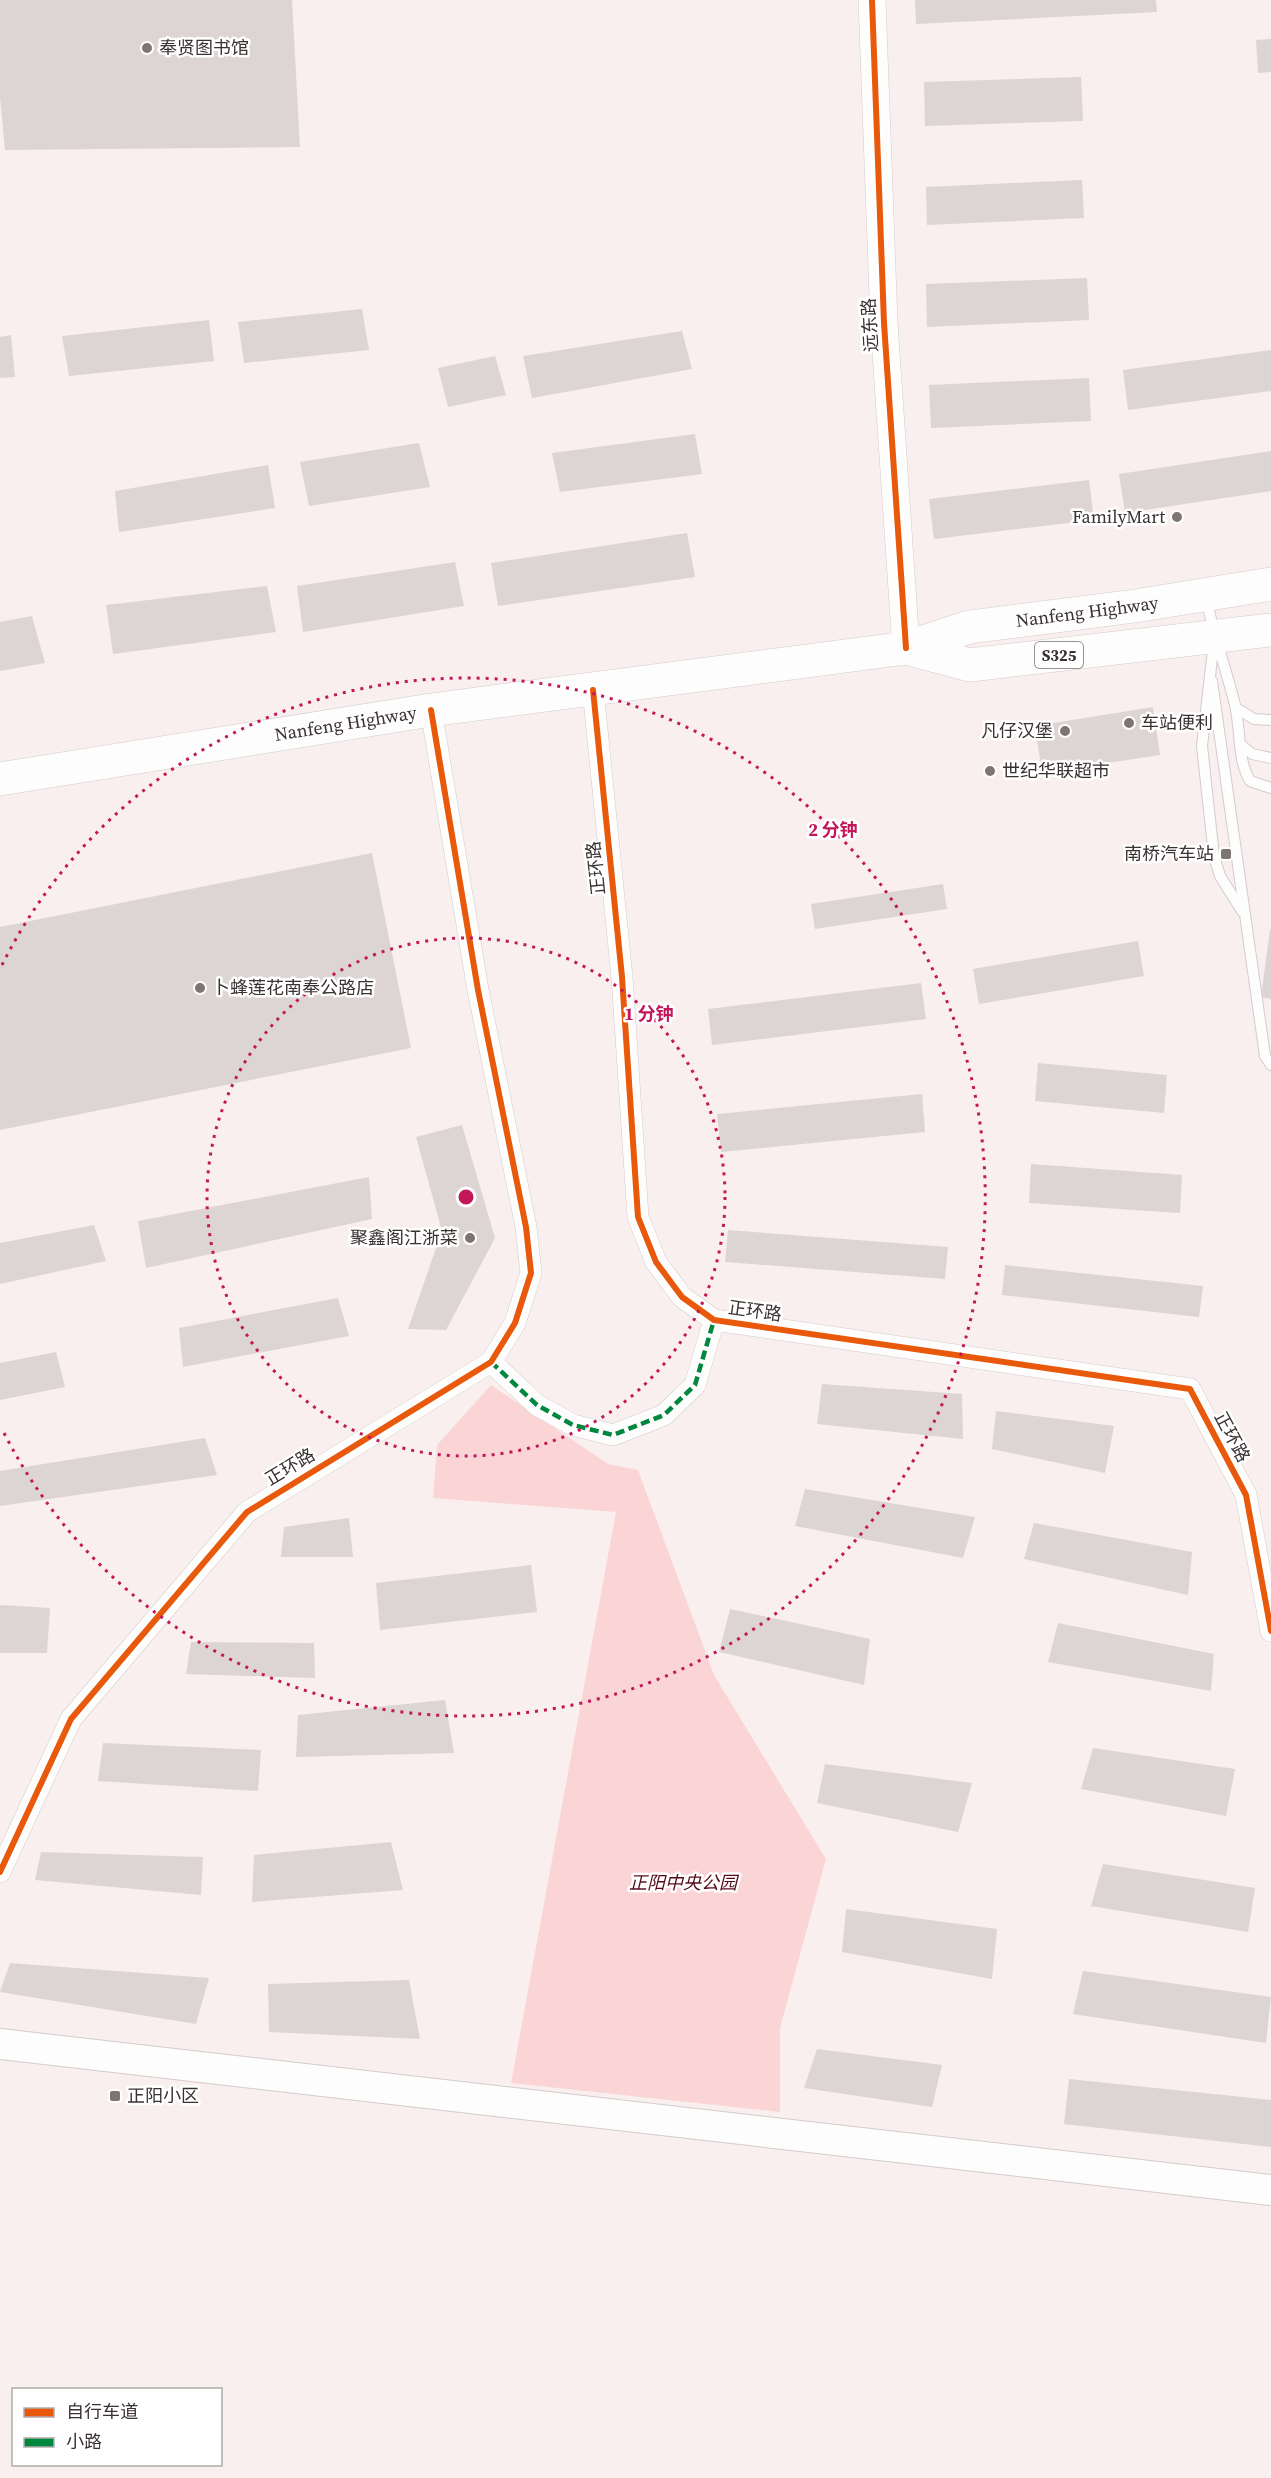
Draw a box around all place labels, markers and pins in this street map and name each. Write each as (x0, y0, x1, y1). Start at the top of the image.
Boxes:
place label: 奉贤图书馆 (159, 35, 249, 60)
marker: 奉贤图书馆 (140, 41, 154, 55)
place label: FamilyMart (1072, 504, 1165, 529)
marker: FamilyMart (1170, 510, 1184, 524)
place label: 车站便利 (1141, 710, 1213, 735)
marker: 车站便利 (1122, 716, 1136, 730)
place label: 凡仔汉堡 (981, 718, 1053, 743)
marker: 凡仔汉堡 (1058, 724, 1072, 738)
place label: 世纪华联超市 (1002, 758, 1110, 783)
marker: 世纪华联超市 (983, 764, 997, 778)
place label: 南桥汽车站 (1124, 841, 1214, 866)
marker: 南桥汽车站 (1219, 847, 1233, 861)
place label: 卜蜂莲花南奉公路店 (212, 975, 374, 1000)
marker: 卜蜂莲花南奉公路店 (193, 981, 207, 995)
centre of rings (456, 1187, 476, 1207)
place label: 聚鑫阁江浙菜 (350, 1225, 458, 1250)
marker: 聚鑫阁江浙菜 (463, 1231, 477, 1245)
place label: 正阳小区 (127, 2083, 199, 2108)
marker: 正阳小区 (108, 2089, 122, 2103)

